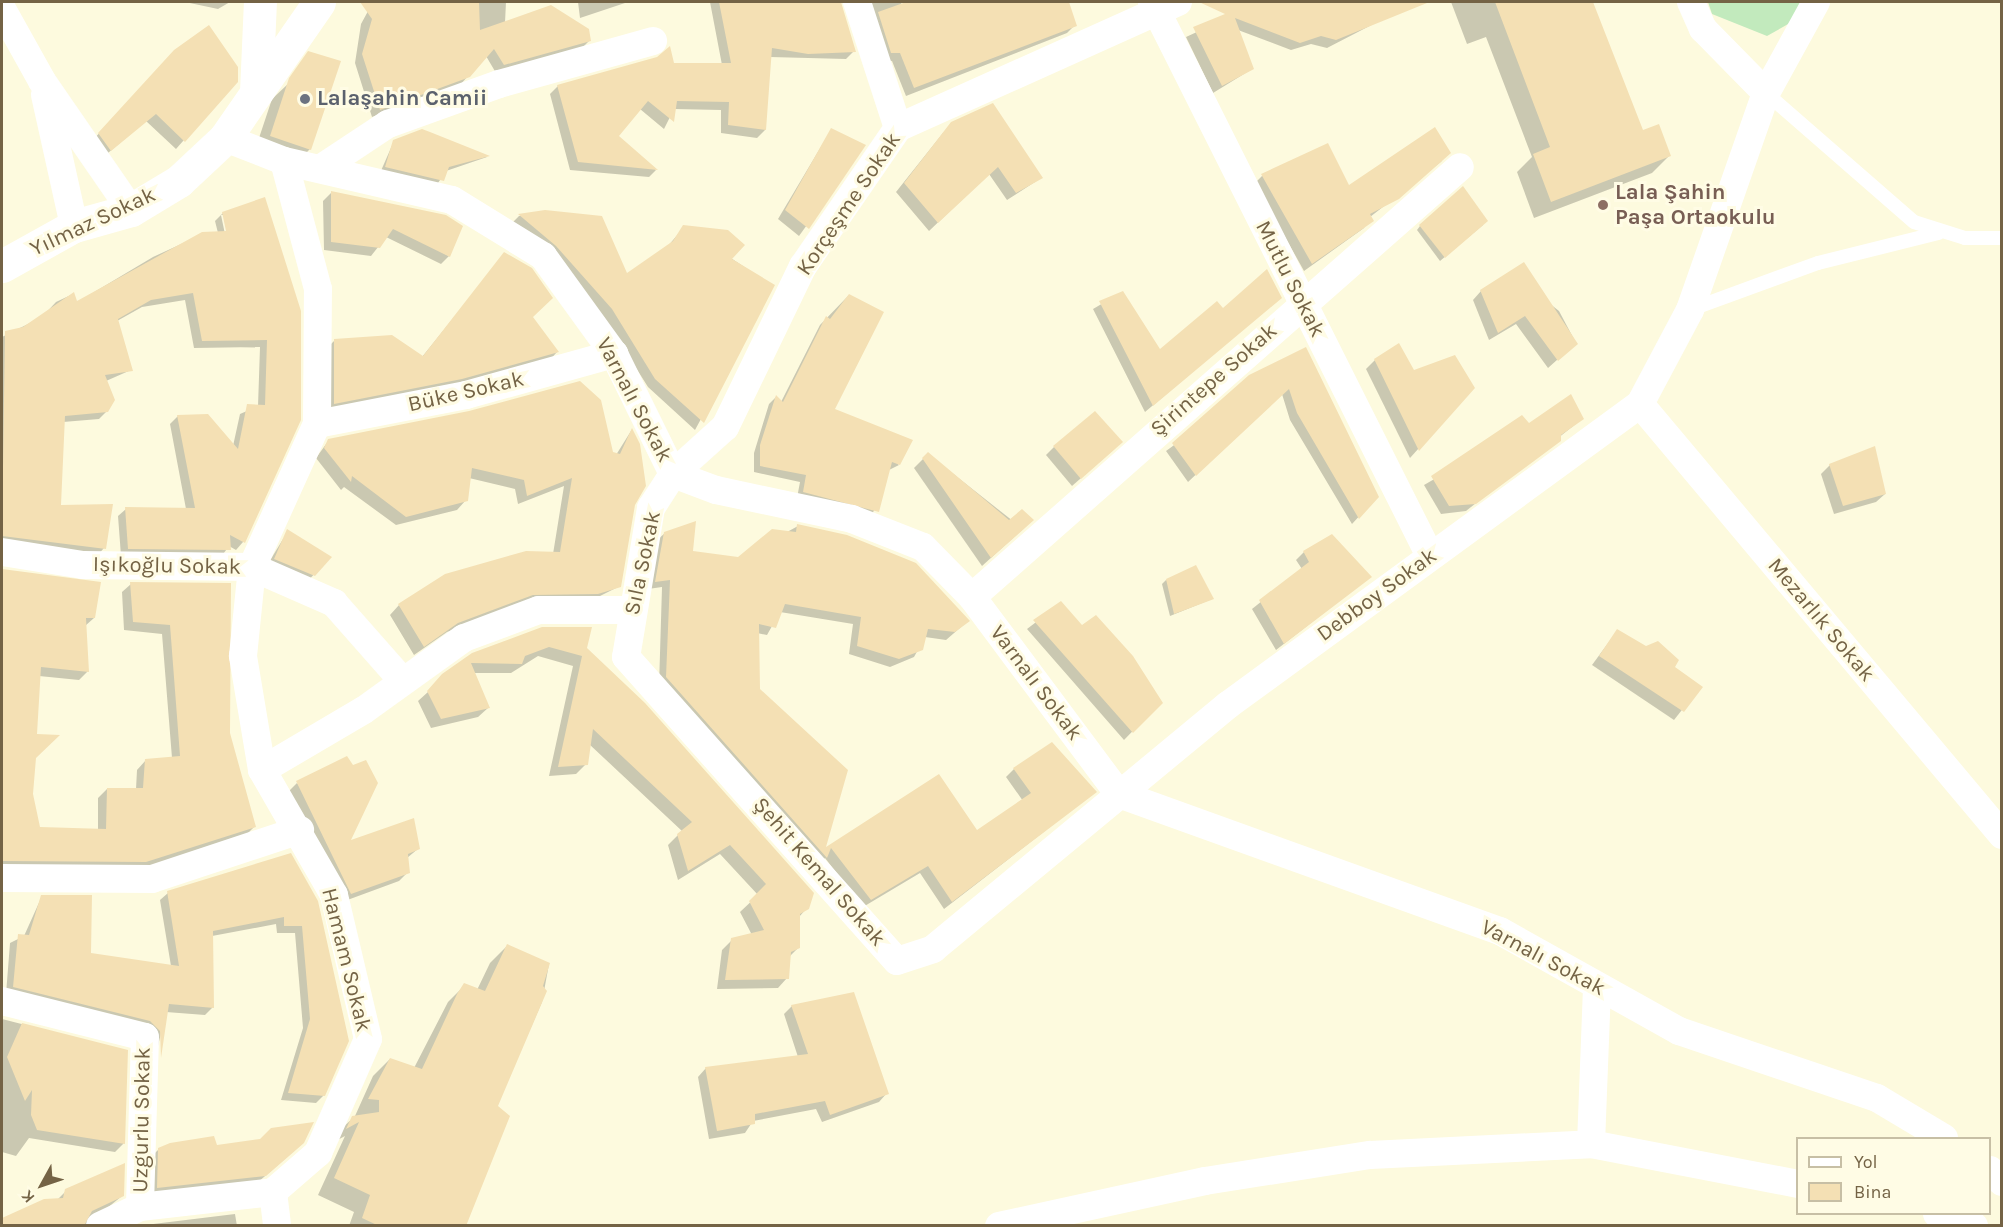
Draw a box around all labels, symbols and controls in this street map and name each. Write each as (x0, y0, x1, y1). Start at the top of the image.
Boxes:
place label: Lalaşahin Camii (317, 86, 487, 112)
marker: Lalaşahin Camii (298, 92, 312, 106)
street label: Korçeşme Sokak (791, 127, 907, 281)
place label: Lala Şahin Paşa Ortaokulu (1615, 179, 1776, 230)
street label: Yılmaz Sokak (26, 181, 160, 263)
marker: Lala Şahin Paşa Ortaokulu (1596, 198, 1610, 212)
street label: Mutlu Sokak (1249, 216, 1331, 342)
street label: Şirintepe Sokak (1145, 318, 1283, 442)
street label: Varnalı Sokak (590, 333, 678, 467)
street label: Büke Sokak (405, 366, 527, 418)
street label: Sıla Sokak (619, 509, 667, 617)
street label: Debboy Sokak (1312, 543, 1442, 647)
street label: Işıkoğlu Sokak (93, 552, 241, 580)
street label: Mezarlık Sokak (1762, 553, 1880, 687)
street label: Varnalı Sokak (984, 620, 1088, 746)
street label: Şehit Kemal Sokak (747, 792, 891, 952)
street label: Hamam Sokak (315, 885, 377, 1035)
street label: Varnalı Sokak (1476, 914, 1610, 1002)
street label: Uzgurlu Sokak (128, 1047, 156, 1193)
legend (1796, 1137, 1991, 1215)
text: Yol (1854, 1151, 1878, 1173)
north arrow (12, 1155, 72, 1215)
text: Bina (1854, 1181, 1891, 1203)
text: K (17, 1187, 38, 1207)

